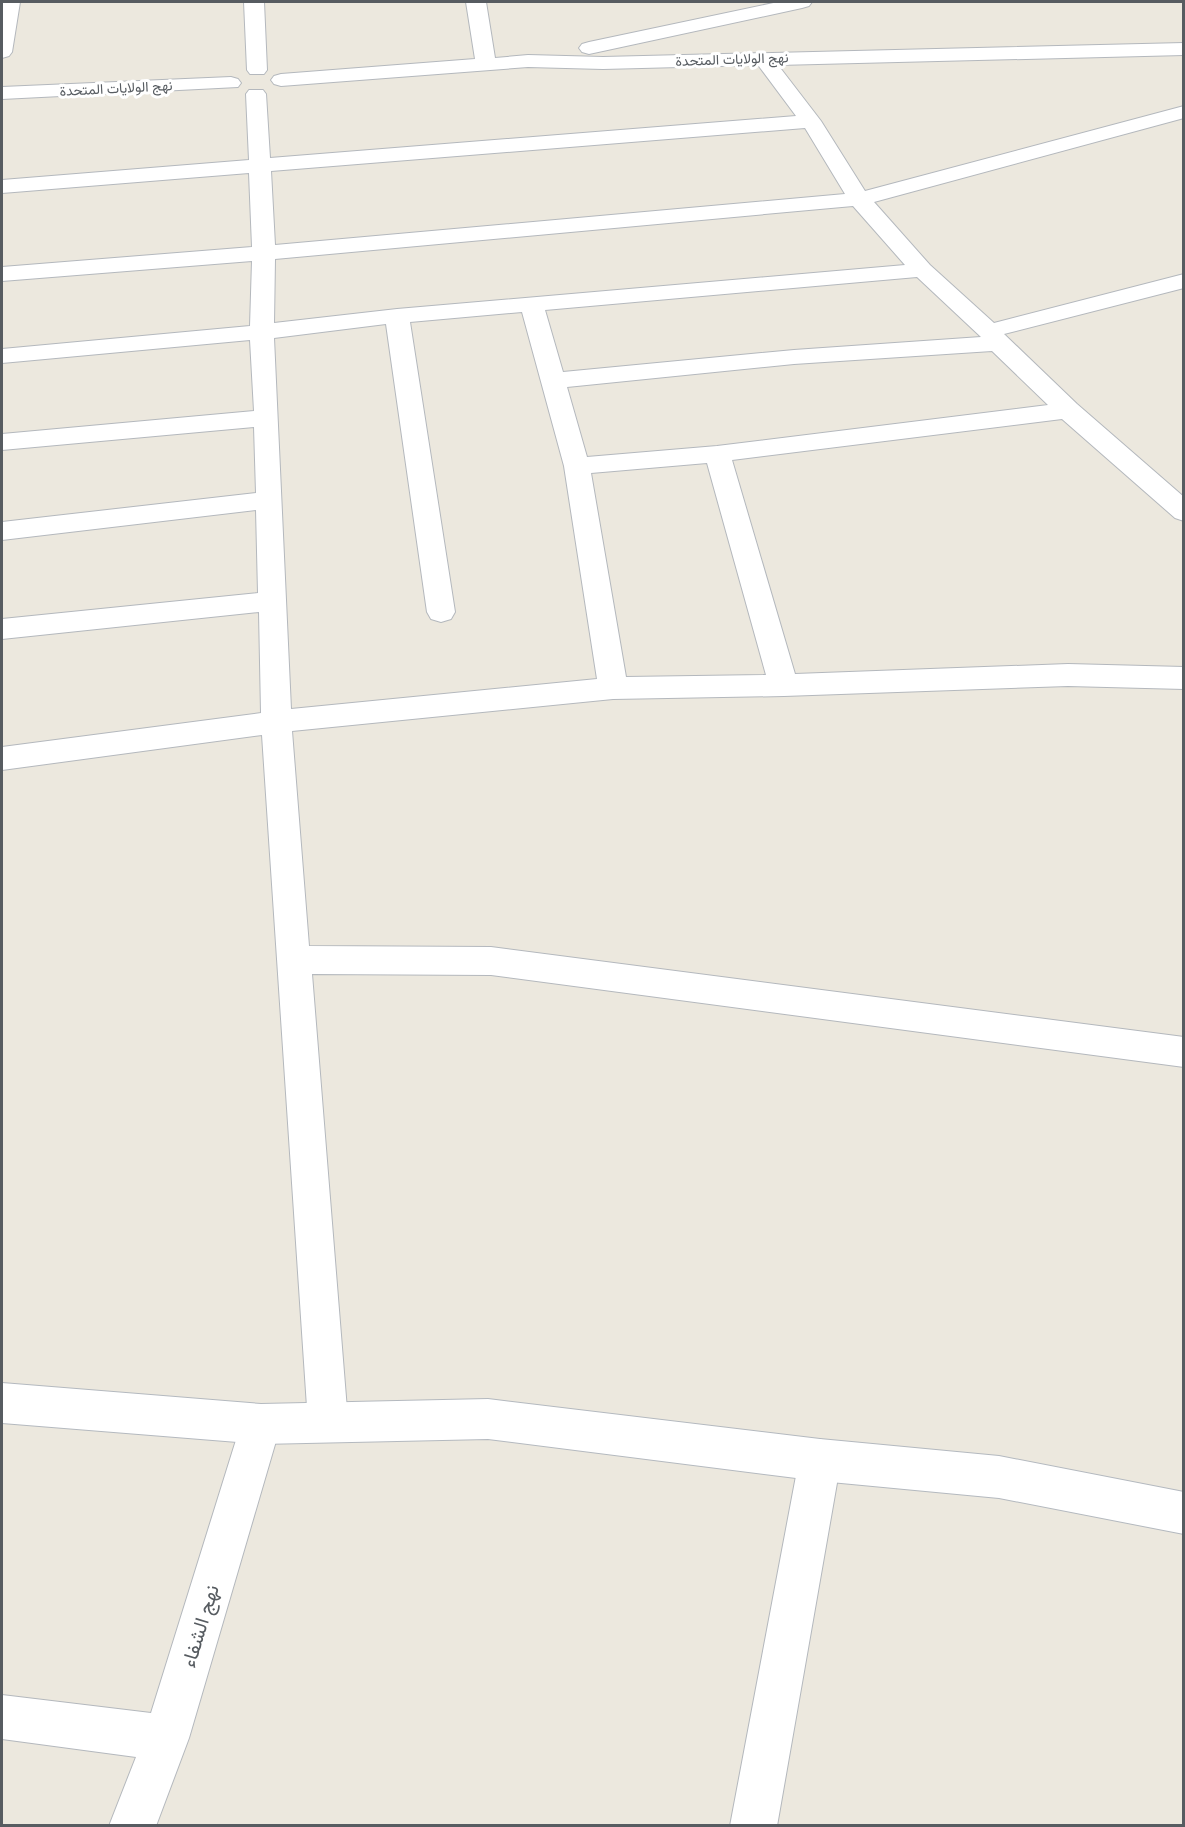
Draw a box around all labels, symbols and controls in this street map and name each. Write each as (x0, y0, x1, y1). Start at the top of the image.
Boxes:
street label: نهج الولايات المتحدة (675, 48, 789, 72)
street label: نهج الولايات المتحدة (59, 76, 173, 102)
street label: نهج الشفاء (175, 1581, 226, 1671)

